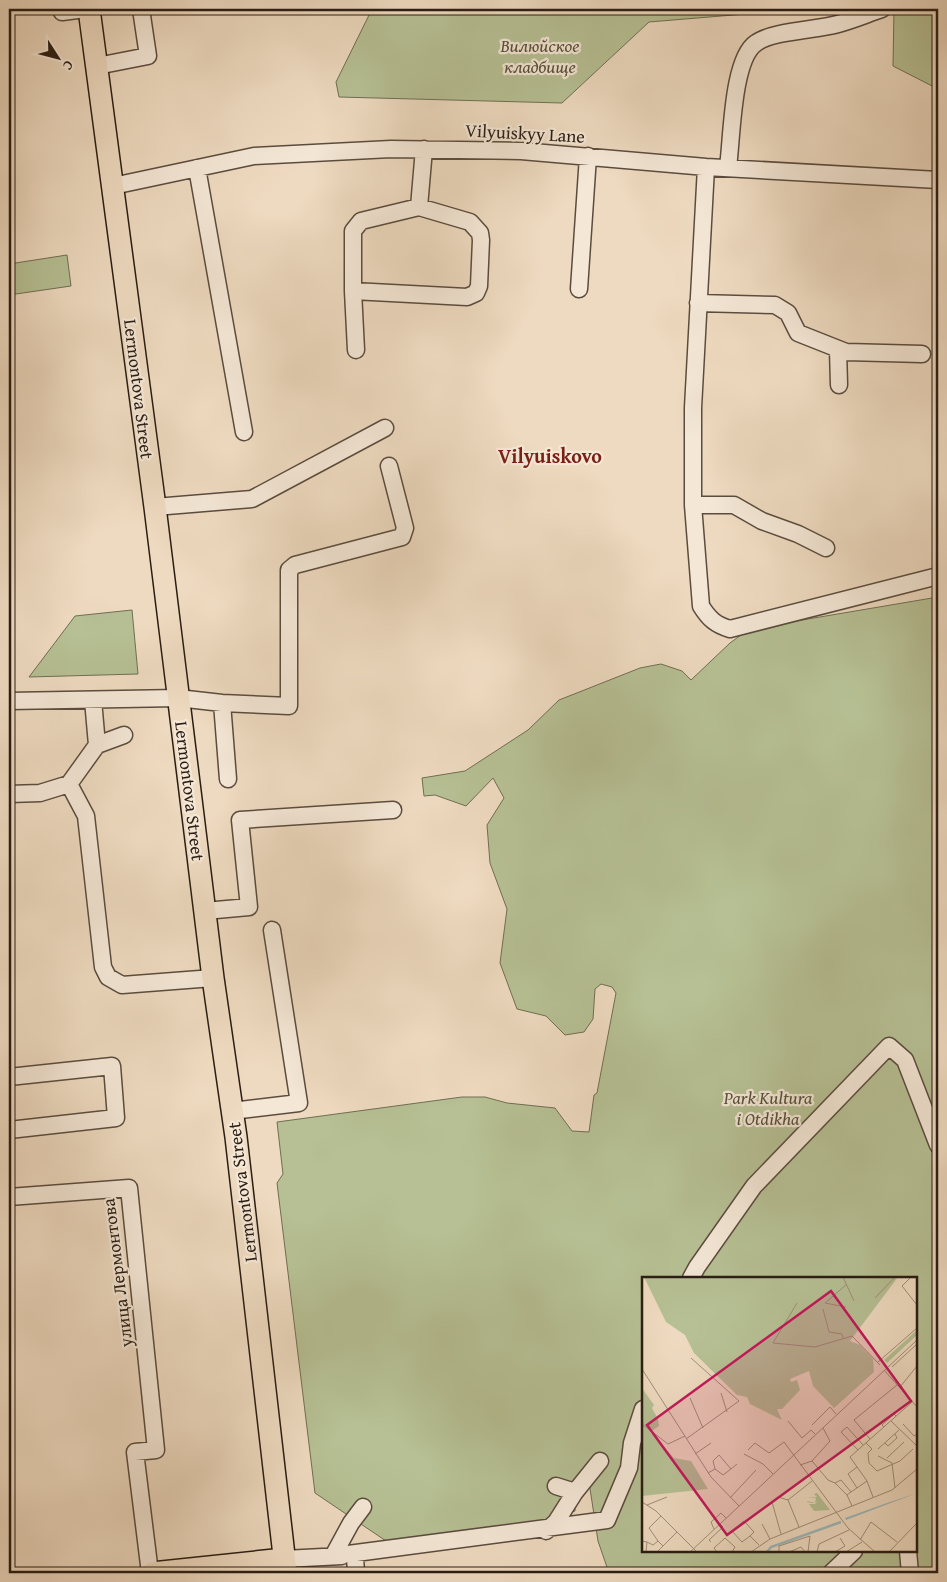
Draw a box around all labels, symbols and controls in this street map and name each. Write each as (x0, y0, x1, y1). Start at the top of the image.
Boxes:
north arrow (32, 32, 82, 82)
park label: Вилюйское кладбище (499, 32, 580, 80)
text: С (58, 57, 79, 75)
street label: Vilyuiskyy Lane (465, 116, 585, 150)
street label: Lermontova Street (117, 318, 161, 461)
district label: Vilyuiskovo (498, 441, 602, 470)
street label: Lermontova Street (168, 720, 212, 863)
park label: Park Kultura i Otdikha (723, 1084, 813, 1132)
street label: Lermontova Street (220, 1120, 264, 1263)
street label: улица Лермонтова (94, 1197, 140, 1350)
inset map (642, 1277, 917, 1552)

